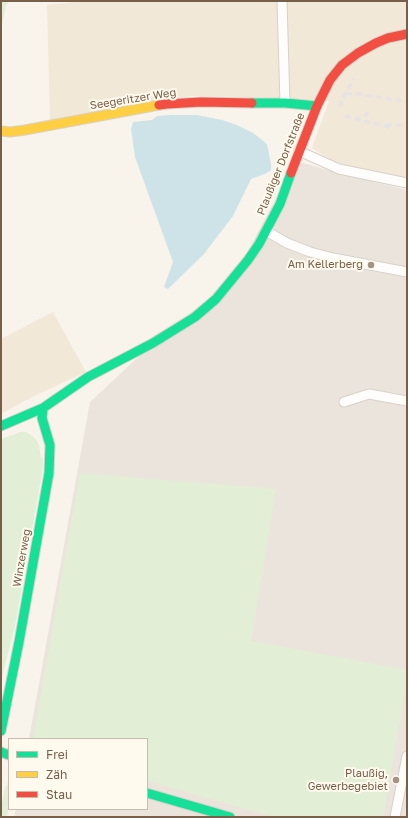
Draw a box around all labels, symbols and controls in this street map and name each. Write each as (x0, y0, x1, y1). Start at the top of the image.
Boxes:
street label: Seegeritzer Weg (89, 86, 177, 112)
street label: Plaußiger Dorfstraße (254, 111, 308, 217)
place label: Am Kellerberg (288, 258, 363, 272)
marker: Am Kellerberg (366, 260, 376, 270)
street label: Winzerweg (10, 528, 34, 588)
legend (8, 738, 148, 810)
text: Frei (46, 747, 68, 762)
text: Zäh (46, 767, 67, 782)
place label: Plaußig, Gewerbegebiet (308, 767, 388, 793)
marker: Plaußig, Gewerbegebiet (391, 775, 401, 785)
text: Stau (46, 787, 72, 802)

